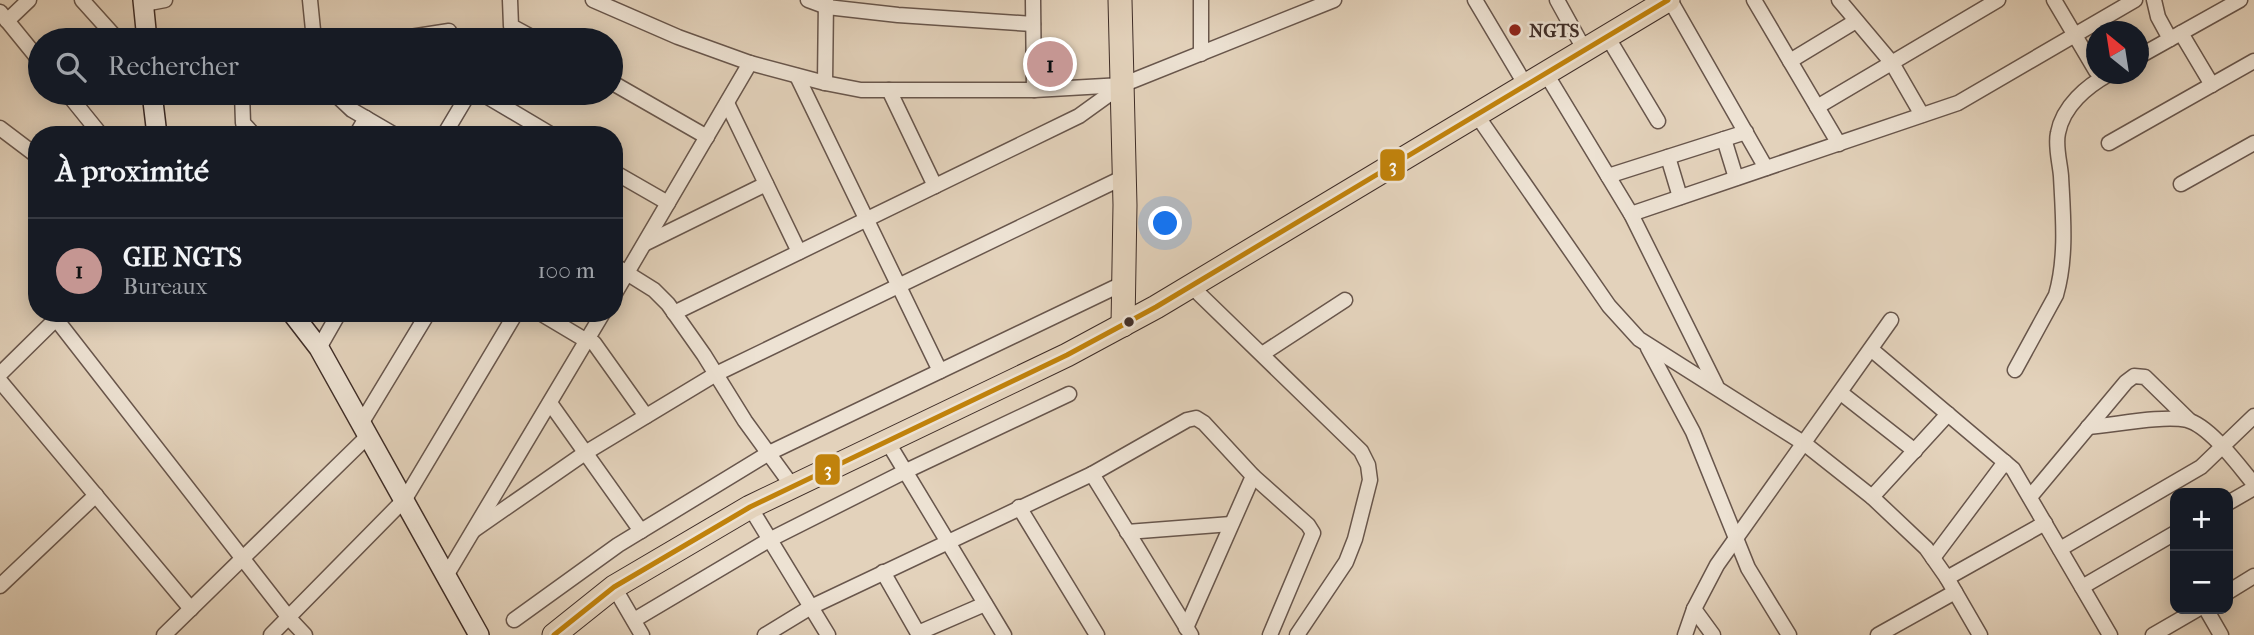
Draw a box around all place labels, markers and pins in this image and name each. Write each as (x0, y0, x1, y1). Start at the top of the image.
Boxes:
place label: NGTS (1529, 20, 1579, 42)
marker: NGTS (1507, 22, 1523, 38)
pin: 1 (1027, 38, 1073, 90)
unlabelled marker (1122, 315, 1136, 329)

